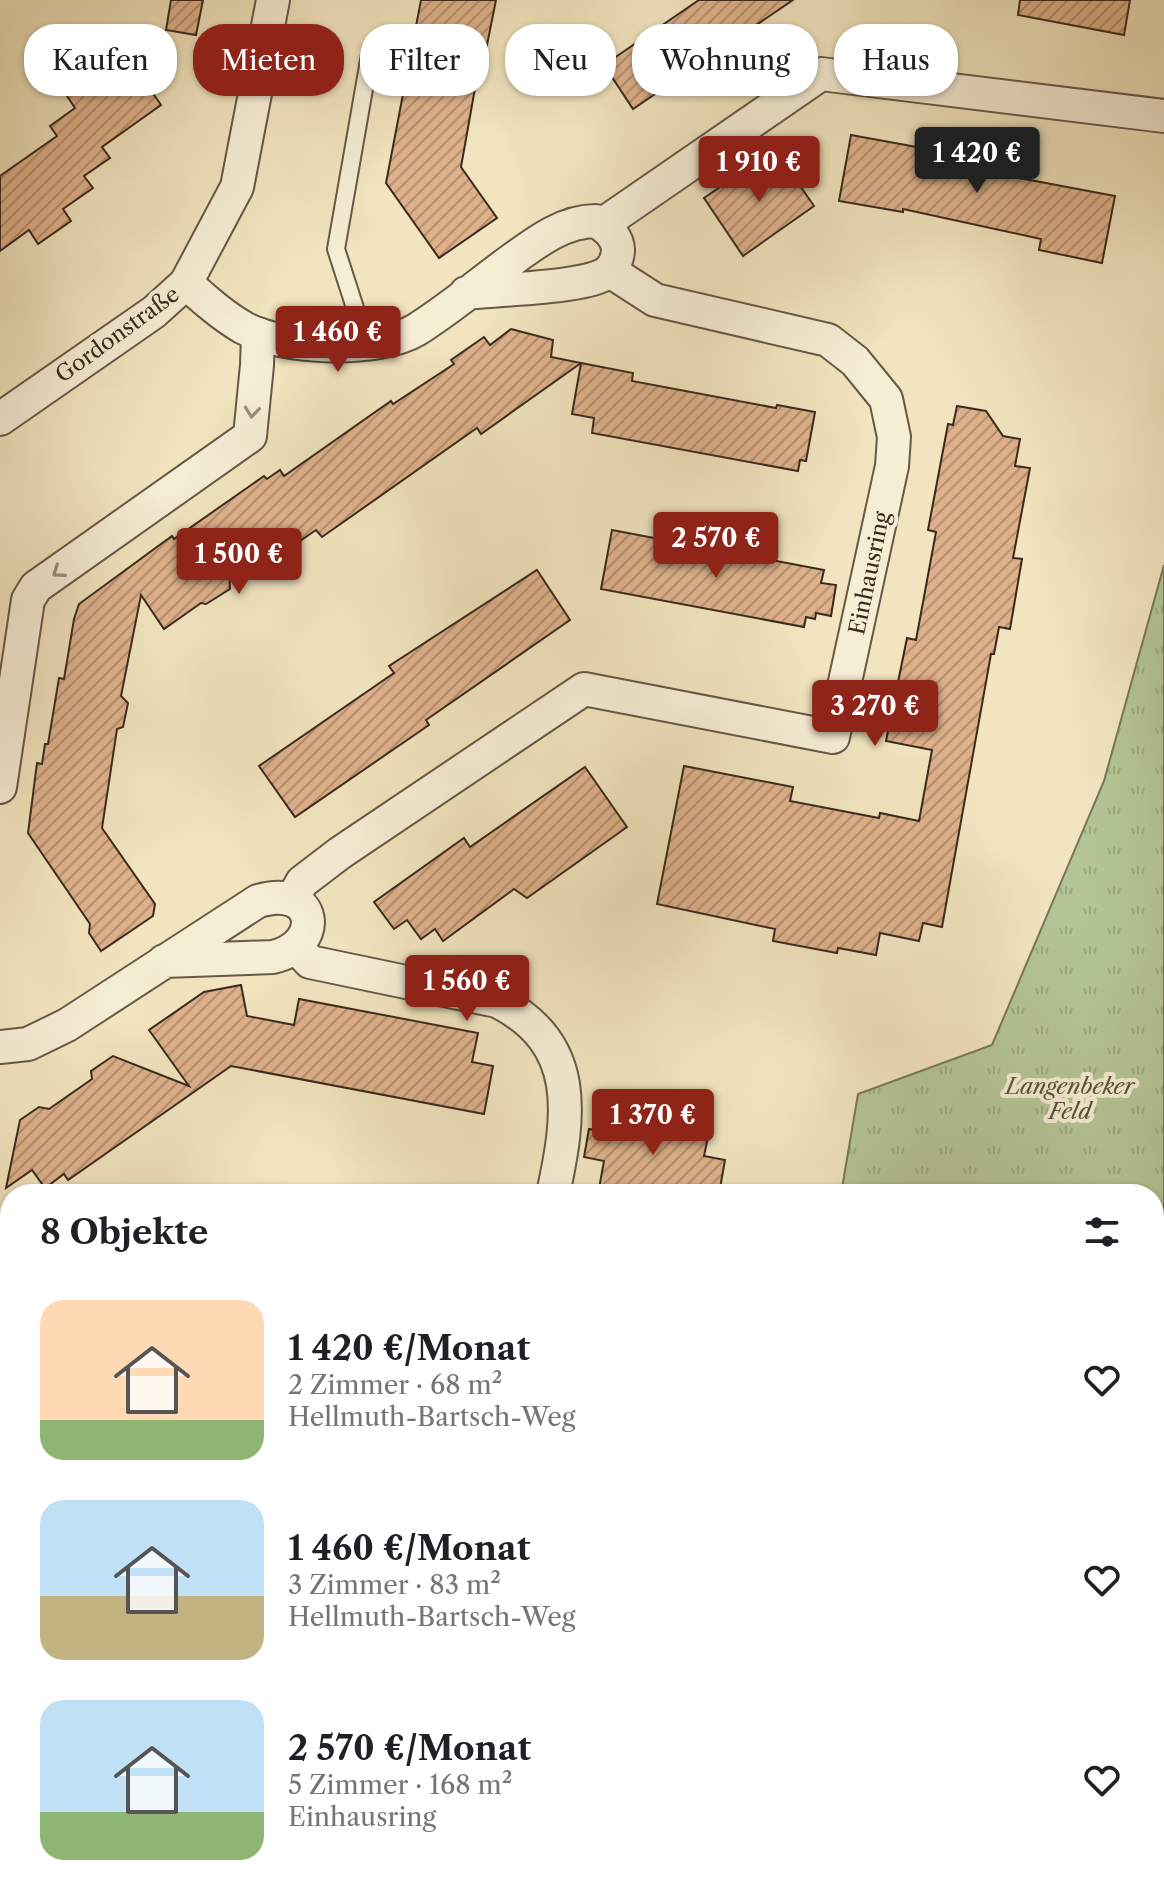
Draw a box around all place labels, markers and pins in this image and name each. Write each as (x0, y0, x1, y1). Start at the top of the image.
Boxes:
pin: 1 420 € (903, 127, 1051, 195)
pin: 1 910 € (685, 136, 833, 204)
pin: 1 460 € (264, 306, 412, 374)
pin: 2 570 € (642, 512, 790, 580)
pin: 1 500 € (165, 528, 313, 596)
pin: 3 270 € (801, 680, 949, 748)
pin: 1 560 € (393, 955, 541, 1023)
pin: 1 370 € (579, 1089, 727, 1157)

